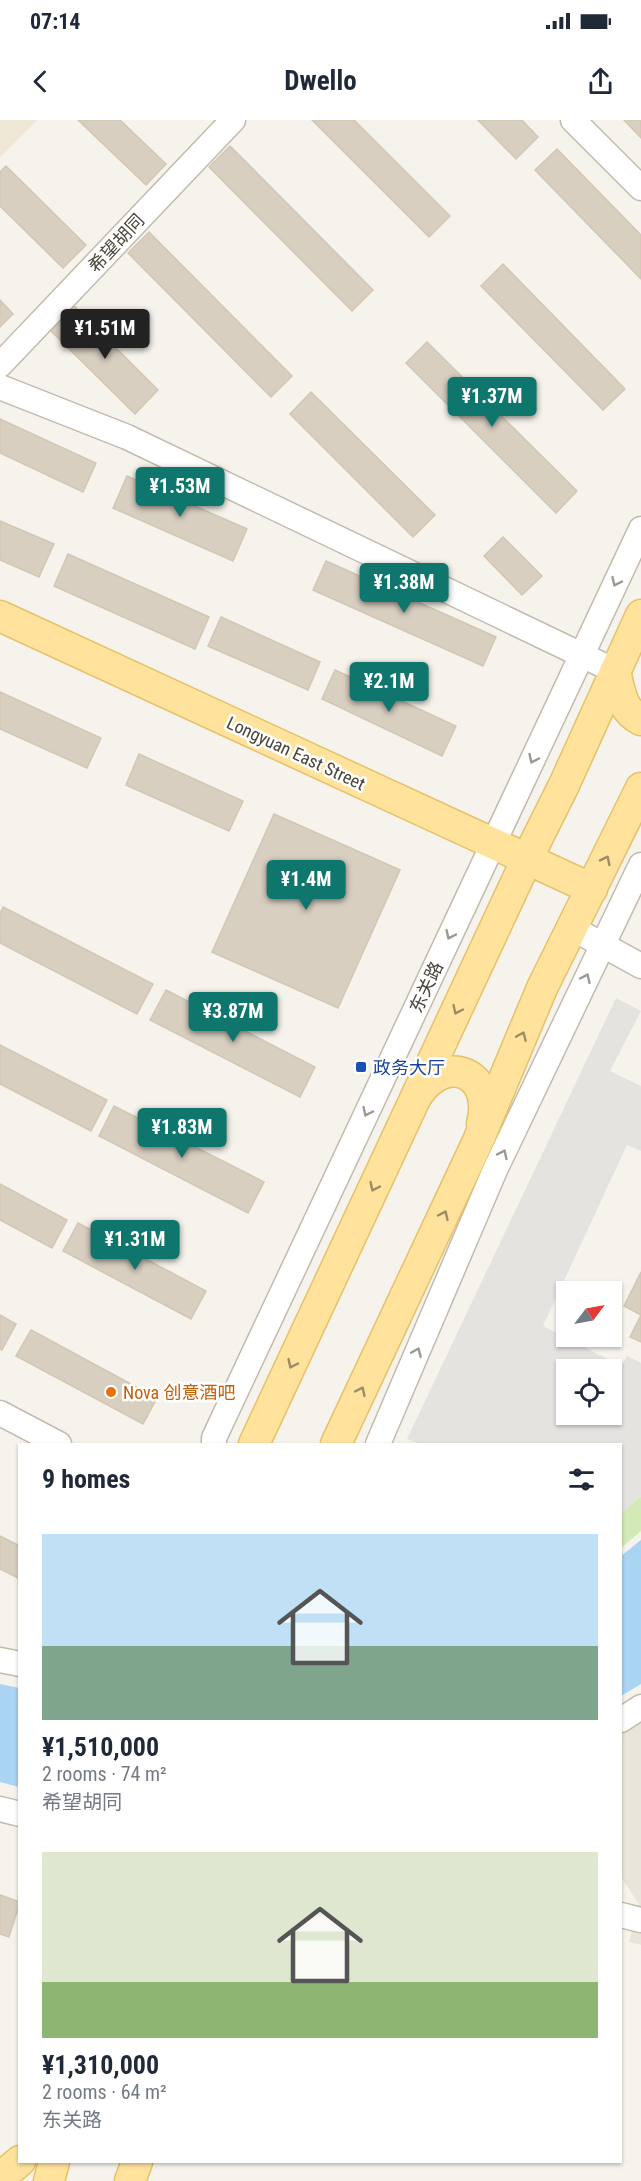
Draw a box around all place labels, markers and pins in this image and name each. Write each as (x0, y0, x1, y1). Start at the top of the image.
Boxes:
pin: ¥1.51M (56, 309, 154, 360)
pin: ¥1.37M (443, 377, 541, 428)
pin: ¥1.53M (131, 467, 229, 518)
pin: ¥1.38M (355, 563, 453, 614)
pin: ¥2.1M (347, 662, 431, 713)
pin: ¥1.4M (264, 860, 348, 911)
pin: ¥3.87M (184, 992, 282, 1043)
place label: 政务大厅 (373, 1057, 445, 1078)
marker: 政务大厅 (354, 1060, 368, 1074)
pin: ¥1.83M (133, 1108, 231, 1159)
pin: ¥1.31M (86, 1220, 184, 1271)
place label: Nova 创意酒吧 (123, 1382, 235, 1403)
marker: Nova 创意酒吧 (104, 1385, 118, 1399)

